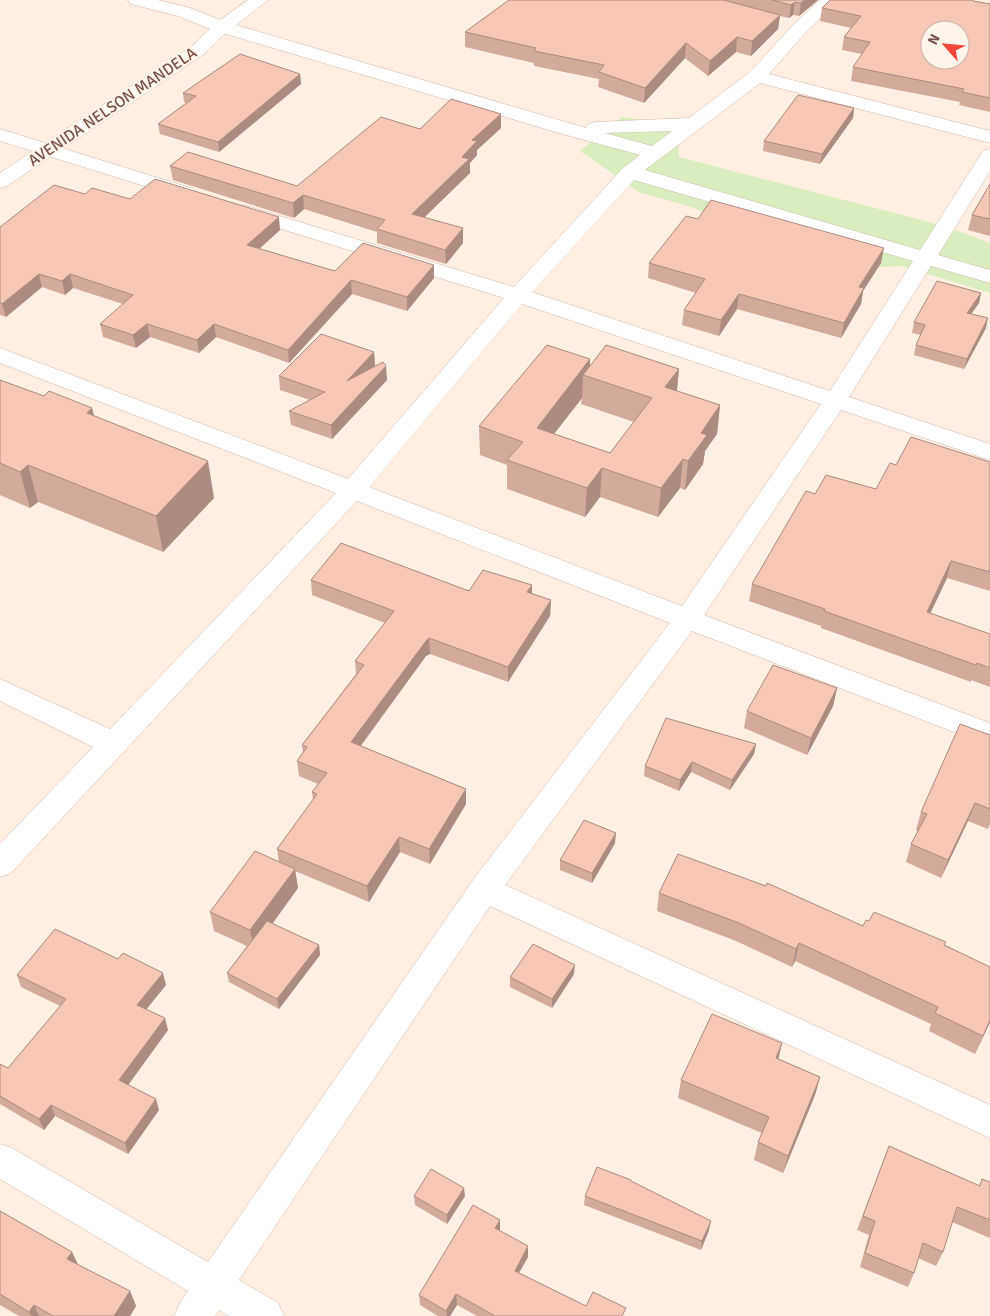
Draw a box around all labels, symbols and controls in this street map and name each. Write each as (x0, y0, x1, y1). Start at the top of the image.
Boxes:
north arrow (920, 20, 970, 70)
text: N (924, 31, 944, 48)
street label: AVENIDA NELSON MANDELA (24, 43, 201, 171)

